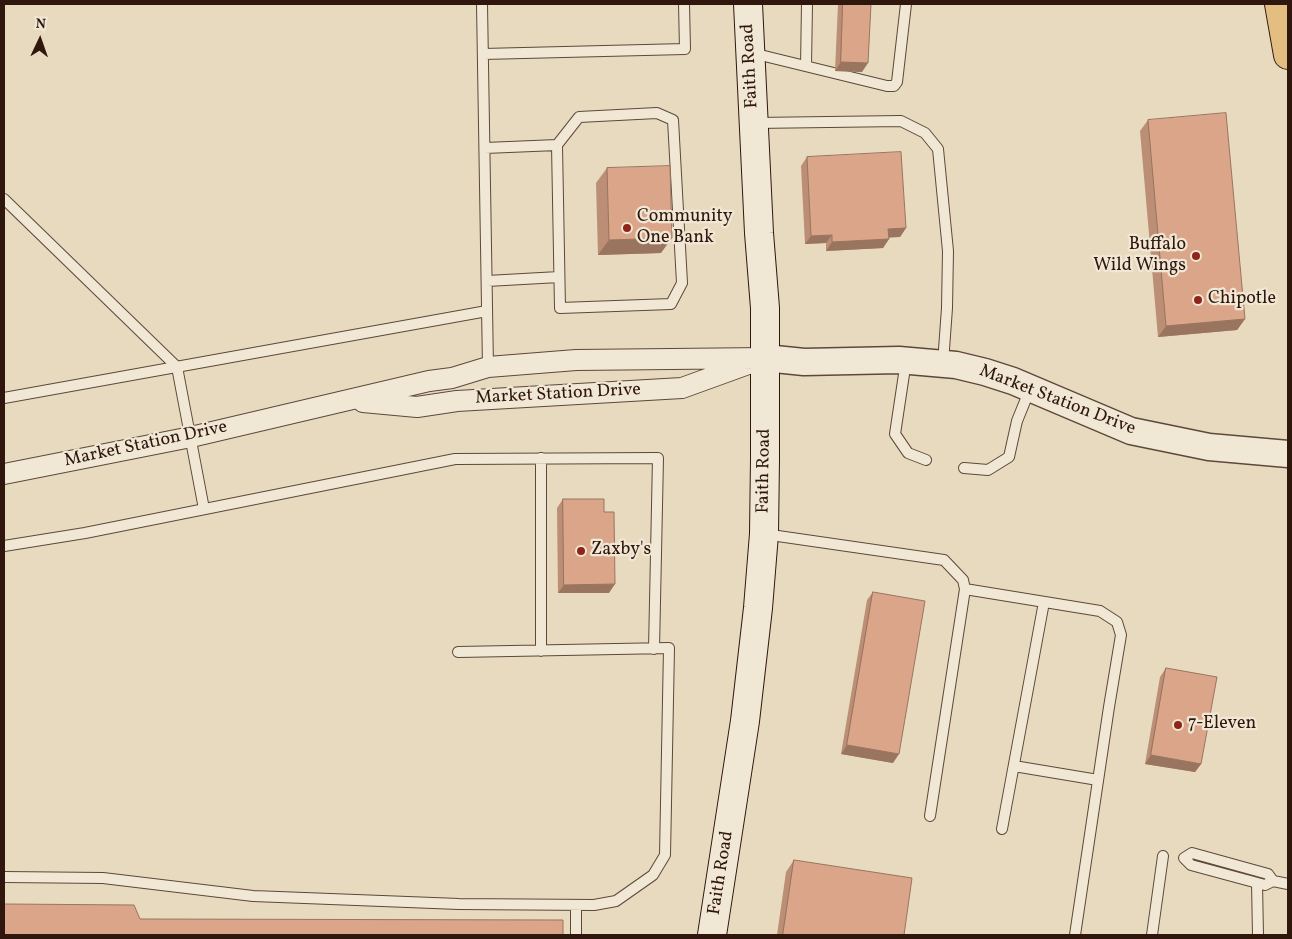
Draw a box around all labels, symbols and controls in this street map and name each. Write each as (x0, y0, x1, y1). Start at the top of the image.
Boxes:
north arrow (15, 15, 65, 65)
text: N (35, 15, 46, 34)
street label: Faith Road (738, 23, 764, 109)
place label: Community One Bank (637, 207, 733, 250)
marker: Community One Bank (621, 222, 633, 234)
place label: Buffalo Wild Wings (1093, 235, 1186, 278)
marker: Buffalo Wild Wings (1190, 250, 1202, 262)
place label: Chipotle (1208, 289, 1276, 311)
marker: Chipotle (1192, 294, 1204, 306)
street label: Market Station Drive (976, 361, 1138, 441)
street label: Market Station Drive (475, 380, 641, 410)
street label: Market Station Drive (63, 417, 229, 473)
street label: Faith Road (753, 428, 777, 514)
place label: Zaxby's (591, 540, 651, 562)
marker: Zaxby's (575, 545, 587, 557)
place label: 7-Eleven (1188, 714, 1256, 736)
marker: 7-Eleven (1172, 719, 1184, 731)
street label: Faith Road (705, 829, 739, 917)

